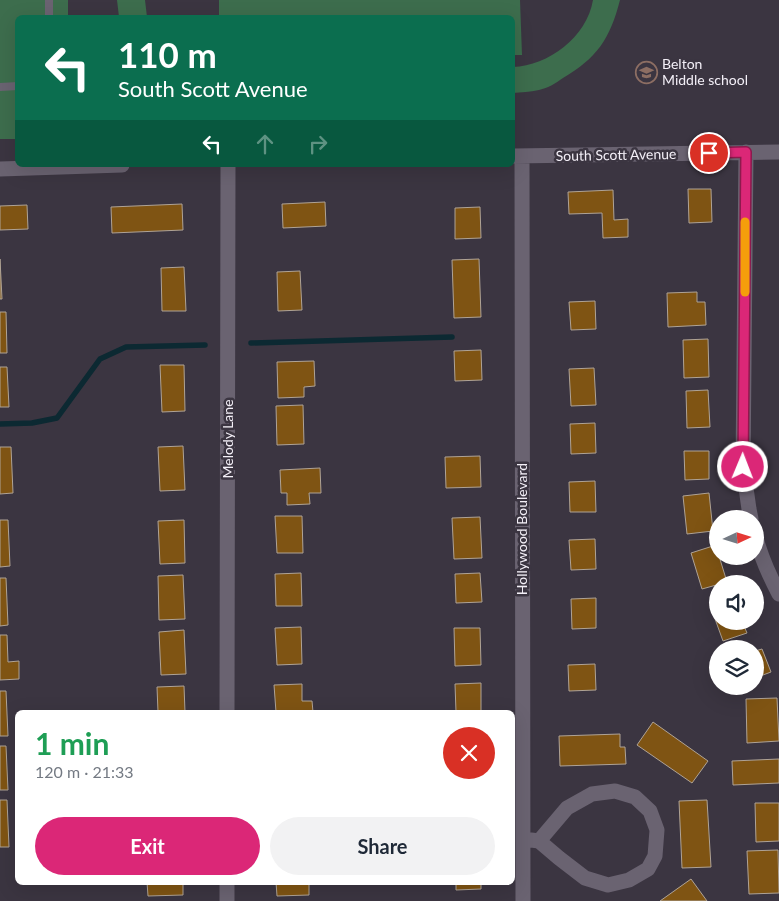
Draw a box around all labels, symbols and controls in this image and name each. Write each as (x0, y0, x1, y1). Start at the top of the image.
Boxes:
text: 110 m (118, 33, 217, 75)
icon: left (35, 35, 100, 100)
place label: Belton Middle school (662, 55, 748, 88)
school or university icon: Belton Middle school (634, 60, 658, 84)
text: South Scott Avenue (118, 75, 308, 102)
icon: left (198, 130, 226, 158)
icon: ahead (251, 130, 279, 158)
icon: right (304, 130, 332, 158)
pin (688, 132, 730, 174)
icon: arrive (695, 139, 723, 167)
street label: South Scott Avenue (556, 145, 676, 164)
street label: Melody Lane (219, 399, 236, 479)
position arrow (716, 440, 768, 492)
street label: Hollywood Boulevard (513, 463, 530, 595)
north arrow (709, 510, 764, 565)
map controls (709, 510, 764, 695)
button: sound (709, 575, 764, 630)
button: layers (709, 640, 764, 695)
text: 1 min (35, 725, 109, 761)
button: close (443, 727, 495, 779)
text: 120 m · 21:33 (35, 762, 134, 781)
button: Exit (35, 817, 260, 875)
button: Share (270, 817, 495, 875)

